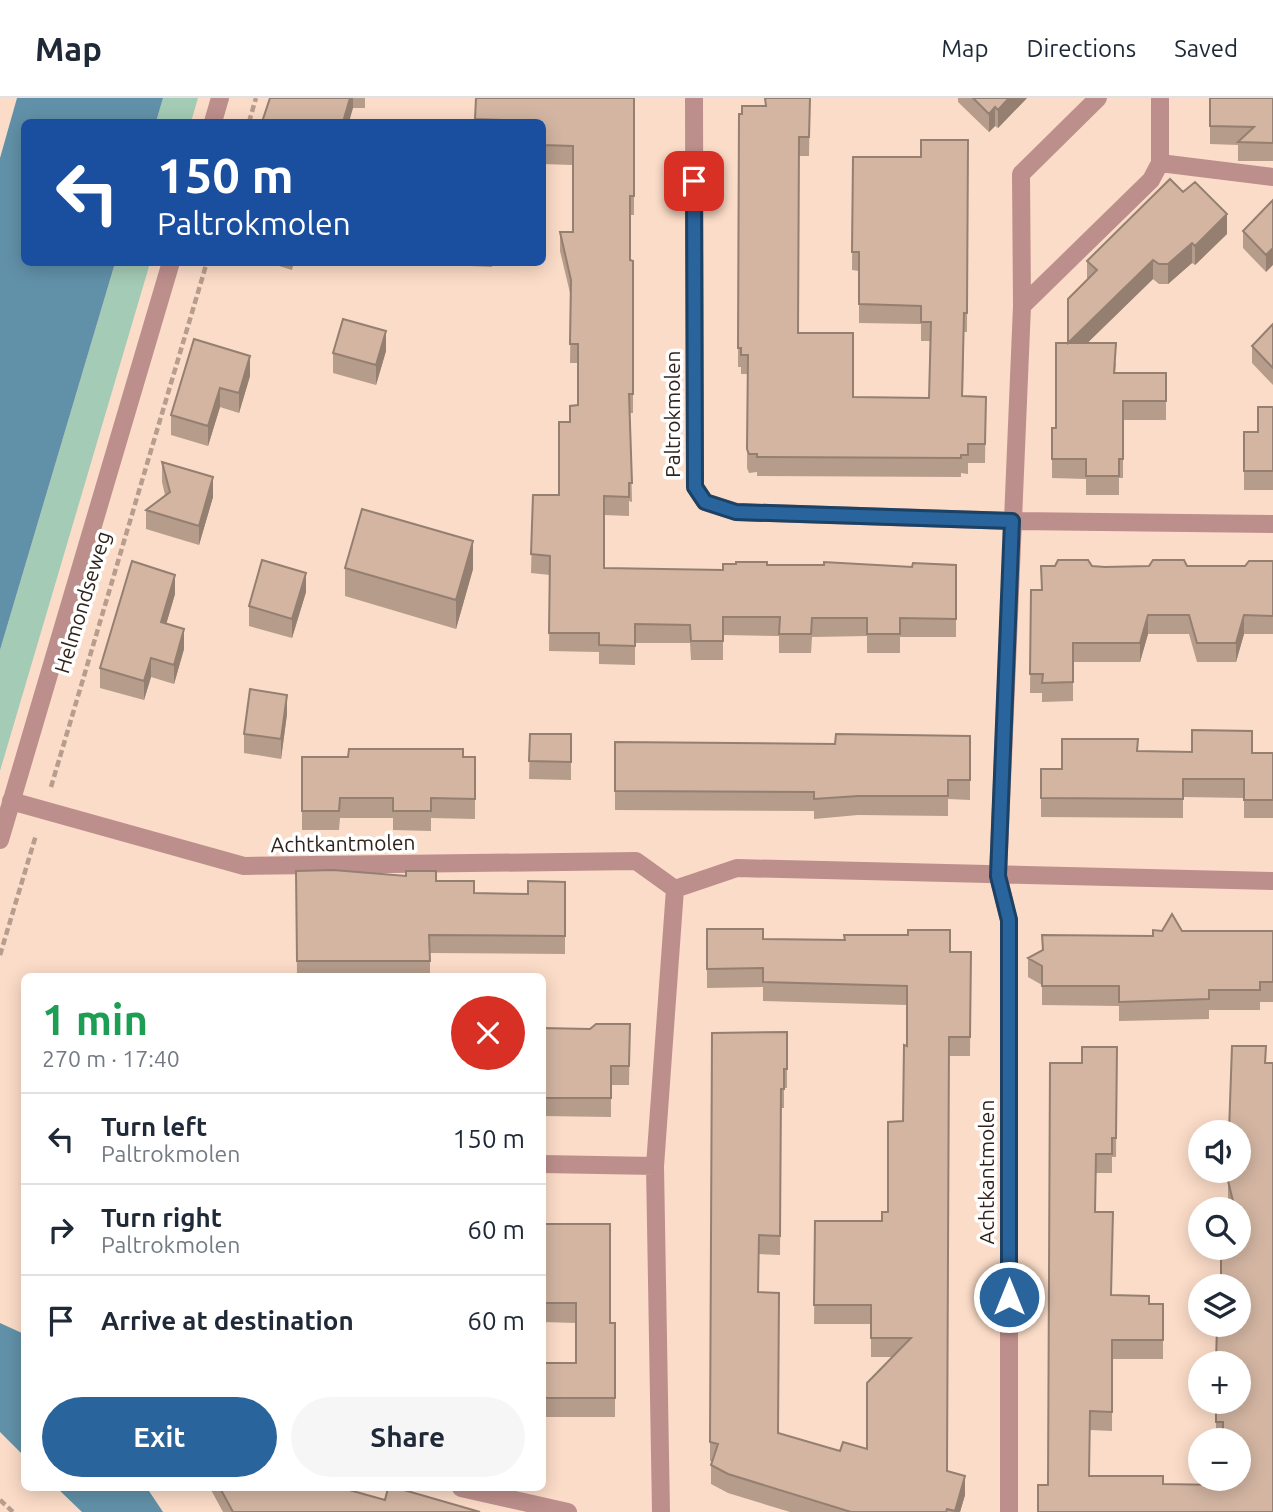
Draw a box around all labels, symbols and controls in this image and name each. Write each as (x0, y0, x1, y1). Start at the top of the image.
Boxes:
text: Map (35, 30, 102, 67)
text: Map (941, 35, 988, 62)
text: Directions (1026, 35, 1136, 62)
text: Saved (1174, 35, 1238, 62)
icon: left (42, 147, 133, 238)
text: 150 m (157, 147, 294, 202)
pin (664, 151, 724, 211)
icon: arrive (675, 162, 713, 200)
text: Paltrokmolen (157, 205, 351, 241)
street label: Paltrokmolen (660, 350, 684, 478)
street label: Helmondseweg (49, 528, 115, 676)
street label: Achtkantmolen (270, 830, 416, 856)
text: 1 min (42, 996, 148, 1043)
button: close (451, 996, 525, 1070)
text: 270 m · 17:40 (42, 1046, 180, 1071)
street label: Achtkantmolen (974, 1100, 998, 1244)
text: Turn left (101, 1112, 207, 1141)
icon: left (42, 1120, 80, 1158)
map controls (1188, 1120, 1251, 1491)
button: sound (1188, 1120, 1251, 1183)
text: 150 m (453, 1124, 525, 1153)
text: Paltrokmolen (101, 1141, 240, 1166)
button: search (1188, 1197, 1251, 1260)
text: Turn right (101, 1203, 222, 1232)
icon: right (42, 1211, 80, 1249)
text: 60 m (467, 1215, 525, 1244)
text: Paltrokmolen (101, 1232, 240, 1257)
position arrow (972, 1260, 1046, 1334)
button: layers (1188, 1274, 1251, 1337)
icon: arrive (42, 1302, 80, 1340)
text: Arrive at destination (101, 1306, 354, 1335)
text: 60 m (467, 1306, 525, 1335)
button: + (1188, 1351, 1251, 1414)
button: Exit (42, 1397, 277, 1477)
button: Share (291, 1397, 525, 1477)
button: − (1188, 1428, 1251, 1491)

